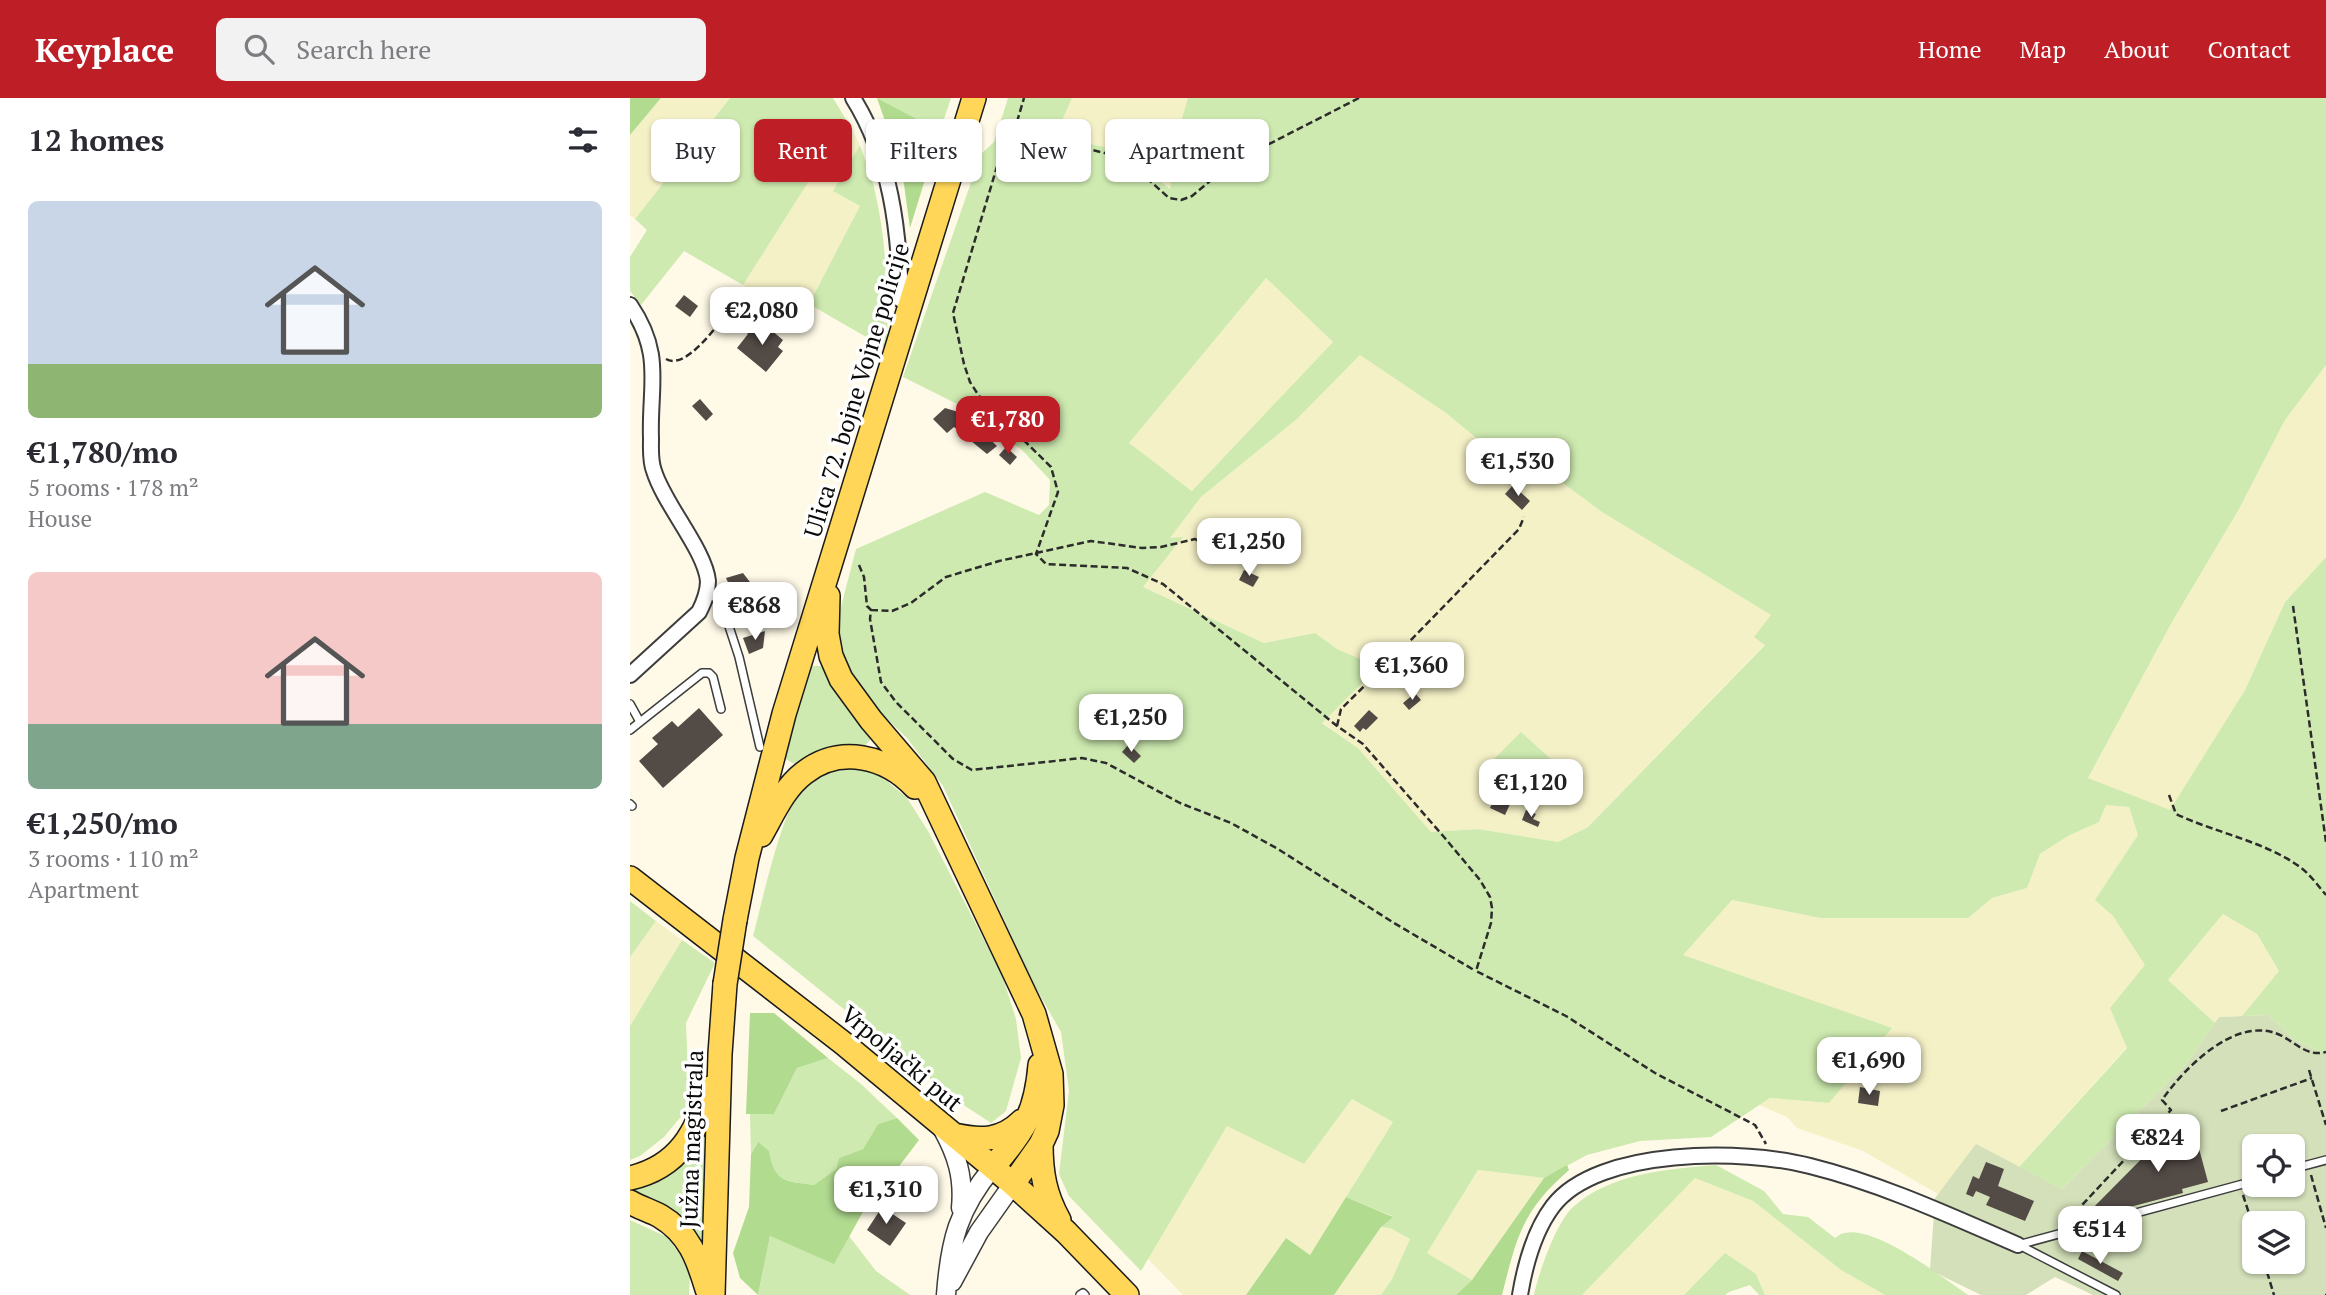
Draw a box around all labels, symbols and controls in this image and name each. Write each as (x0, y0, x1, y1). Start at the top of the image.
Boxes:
search box (216, 18, 706, 81)
text: Keyplace (35, 28, 174, 71)
icon: search (240, 30, 278, 68)
text: Search here (296, 32, 431, 66)
text: Home (1918, 33, 1982, 65)
text: Map (2020, 33, 2066, 65)
text: About (2104, 33, 2170, 65)
text: Contact (2208, 33, 2291, 65)
chip: Buy (651, 119, 740, 182)
chip: Rent (754, 119, 852, 182)
chip: Filters (866, 119, 982, 182)
chip: New (996, 119, 1091, 182)
chip: Apartment (1105, 119, 1269, 182)
text: 12 homes (28, 120, 164, 160)
icon: filters (564, 121, 602, 159)
street label: Ulica 72. bojne Vojne policije (796, 239, 916, 541)
icon: home (252, 247, 378, 373)
pin: €2,080 (705, 288, 819, 347)
text: €2,080 (726, 294, 798, 325)
pin: €1,780 (951, 396, 1065, 456)
text: €1,780 (972, 403, 1044, 434)
text: €1,780/mo (28, 432, 178, 472)
pin: €1,530 (1461, 438, 1575, 498)
text: €1,530 (1482, 445, 1554, 476)
text: 5 rooms · 178 m² (28, 472, 199, 503)
text: House (28, 503, 92, 534)
pin: €1,250 (1192, 518, 1306, 578)
text: €1,250 (1213, 525, 1285, 556)
pin: €868 (714, 582, 796, 642)
text: €868 (729, 589, 781, 620)
icon: home (252, 618, 378, 744)
pin: €1,360 (1355, 642, 1469, 702)
text: €1,360 (1376, 649, 1448, 680)
pin: €1,250 (1074, 694, 1188, 754)
text: €1,250 (1095, 701, 1167, 732)
pin: €1,120 (1474, 760, 1588, 819)
text: €1,120 (1495, 766, 1567, 797)
text: €1,250/mo (28, 803, 178, 843)
text: 3 rooms · 110 m² (28, 843, 199, 874)
text: Apartment (28, 874, 139, 905)
street label: Vrpoljački put (834, 998, 970, 1118)
pin: €1,690 (1812, 1038, 1926, 1097)
text: €1,690 (1833, 1044, 1905, 1075)
street label: Južna magistrala (672, 1049, 710, 1229)
pin: €824 (2117, 1114, 2199, 1174)
text: €824 (2132, 1121, 2184, 1152)
map controls (2242, 1134, 2305, 1274)
button: locate (2242, 1134, 2305, 1197)
pin: €1,310 (829, 1166, 943, 1226)
text: €1,310 (850, 1173, 922, 1204)
pin: €514 (2059, 1206, 2141, 1266)
button: layers (2242, 1211, 2305, 1274)
text: €514 (2074, 1213, 2126, 1244)

